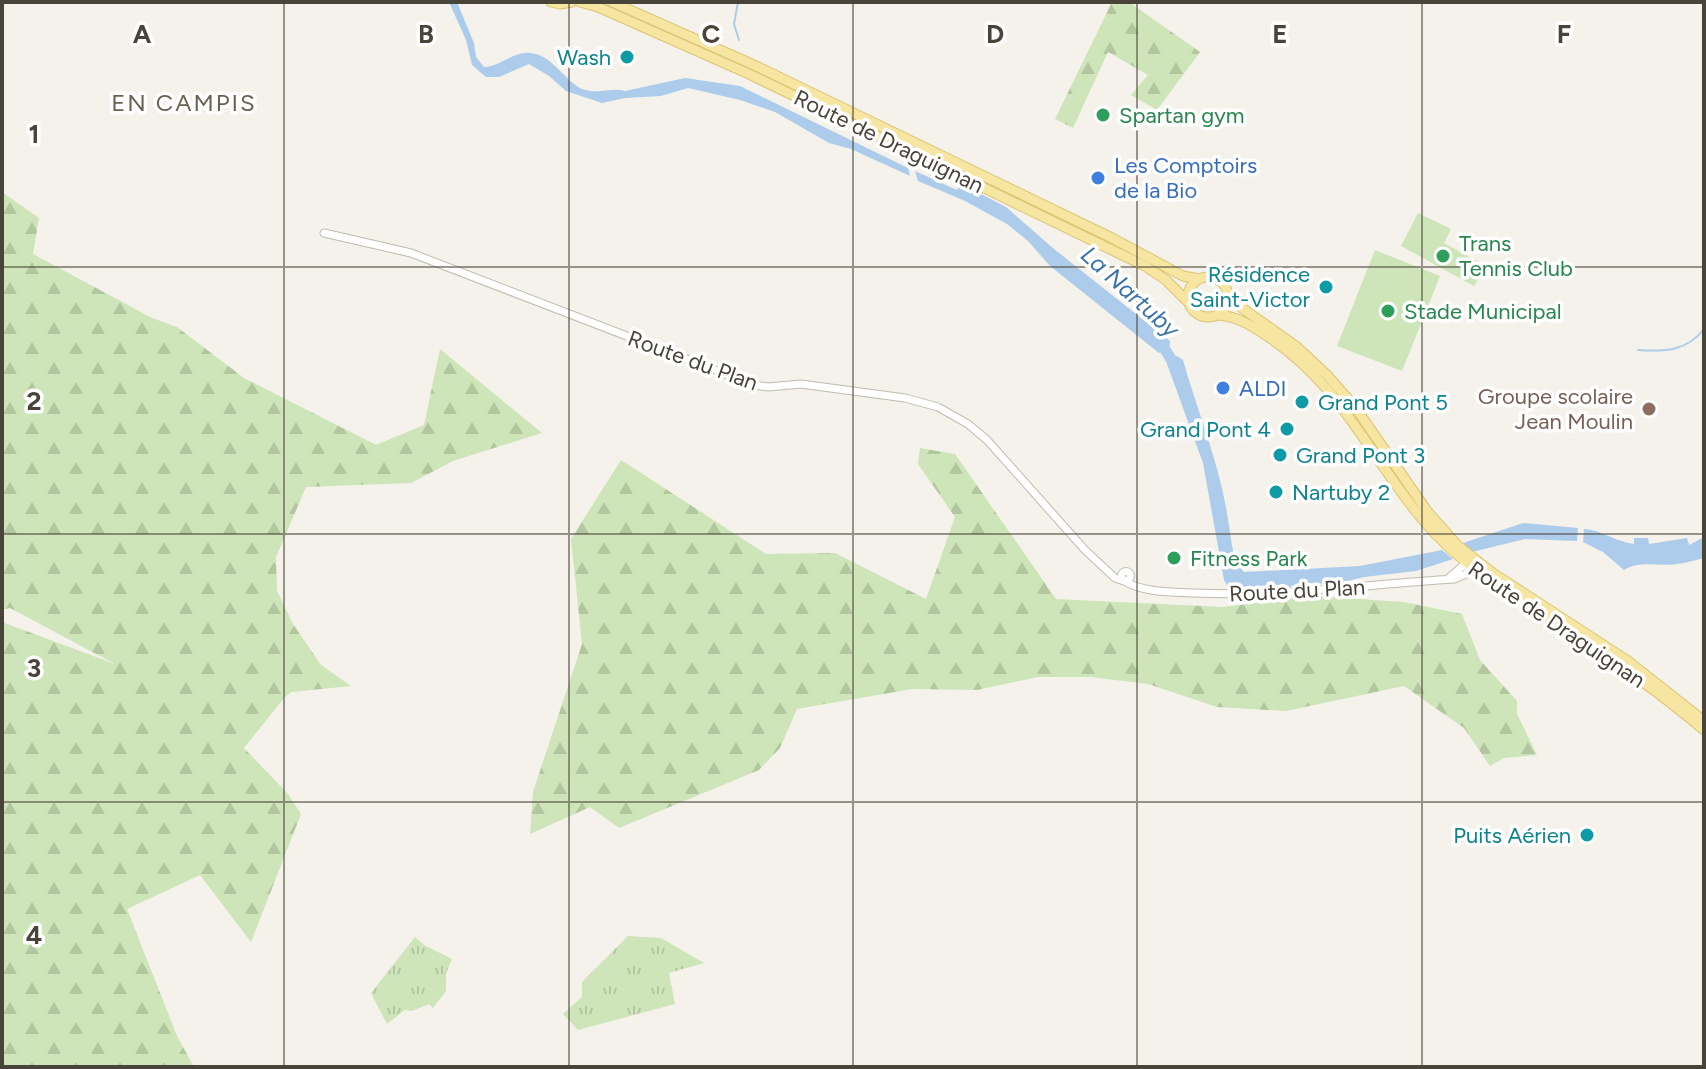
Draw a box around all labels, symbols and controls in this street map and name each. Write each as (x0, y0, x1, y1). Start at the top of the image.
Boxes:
text: A (133, 18, 152, 50)
text: B (418, 18, 434, 50)
text: C (702, 18, 721, 50)
text: D (986, 18, 1004, 50)
text: E (1272, 18, 1288, 50)
text: F (1557, 18, 1571, 50)
place label: Wash (557, 44, 611, 71)
marker: Wash (618, 48, 636, 66)
street label: Route de Draguignan (790, 84, 988, 199)
district label: EN CAMPIS (111, 88, 257, 117)
place label: Spartan gym (1119, 102, 1245, 129)
marker: Spartan gym (1094, 106, 1112, 124)
text: 1 (29, 118, 39, 150)
place label: Les Comptoirs de la Bio (1114, 152, 1257, 204)
marker: Les Comptoirs de la Bio (1089, 169, 1107, 187)
place label: Trans Tennis Club (1459, 230, 1573, 282)
water label: La Nartuby (1075, 240, 1187, 344)
marker: Trans Tennis Club (1434, 247, 1452, 265)
place label: Résidence Saint-Victor (1190, 261, 1311, 313)
marker: Résidence Saint-Victor (1317, 278, 1335, 296)
place label: Stade Municipal (1404, 298, 1562, 325)
marker: Stade Municipal (1379, 302, 1397, 320)
street label: Route du Plan (624, 324, 761, 396)
place label: ALDI (1239, 375, 1286, 402)
marker: ALDI (1214, 379, 1232, 397)
place label: Groupe scolaire Jean Moulin (1478, 383, 1633, 435)
text: 2 (26, 385, 42, 417)
place label: Grand Pont 5 (1318, 389, 1448, 416)
marker: Grand Pont 5 (1293, 393, 1311, 411)
marker: Groupe scolaire Jean Moulin (1640, 400, 1658, 418)
place label: Grand Pont 4 (1140, 416, 1271, 443)
marker: Grand Pont 4 (1278, 420, 1296, 438)
place label: Grand Pont 3 (1296, 442, 1425, 469)
marker: Grand Pont 3 (1271, 446, 1289, 464)
place label: Nartuby 2 (1292, 479, 1390, 506)
marker: Nartuby 2 (1267, 483, 1285, 501)
place label: Fitness Park (1190, 545, 1308, 572)
marker: Fitness Park (1165, 549, 1183, 567)
street label: Route de Draguignan (1463, 555, 1650, 694)
street label: Route du Plan (1228, 573, 1366, 608)
text: 3 (27, 652, 41, 684)
place label: Puits Aérien (1453, 822, 1571, 849)
marker: Puits Aérien (1578, 826, 1596, 844)
text: 4 (26, 919, 42, 951)

